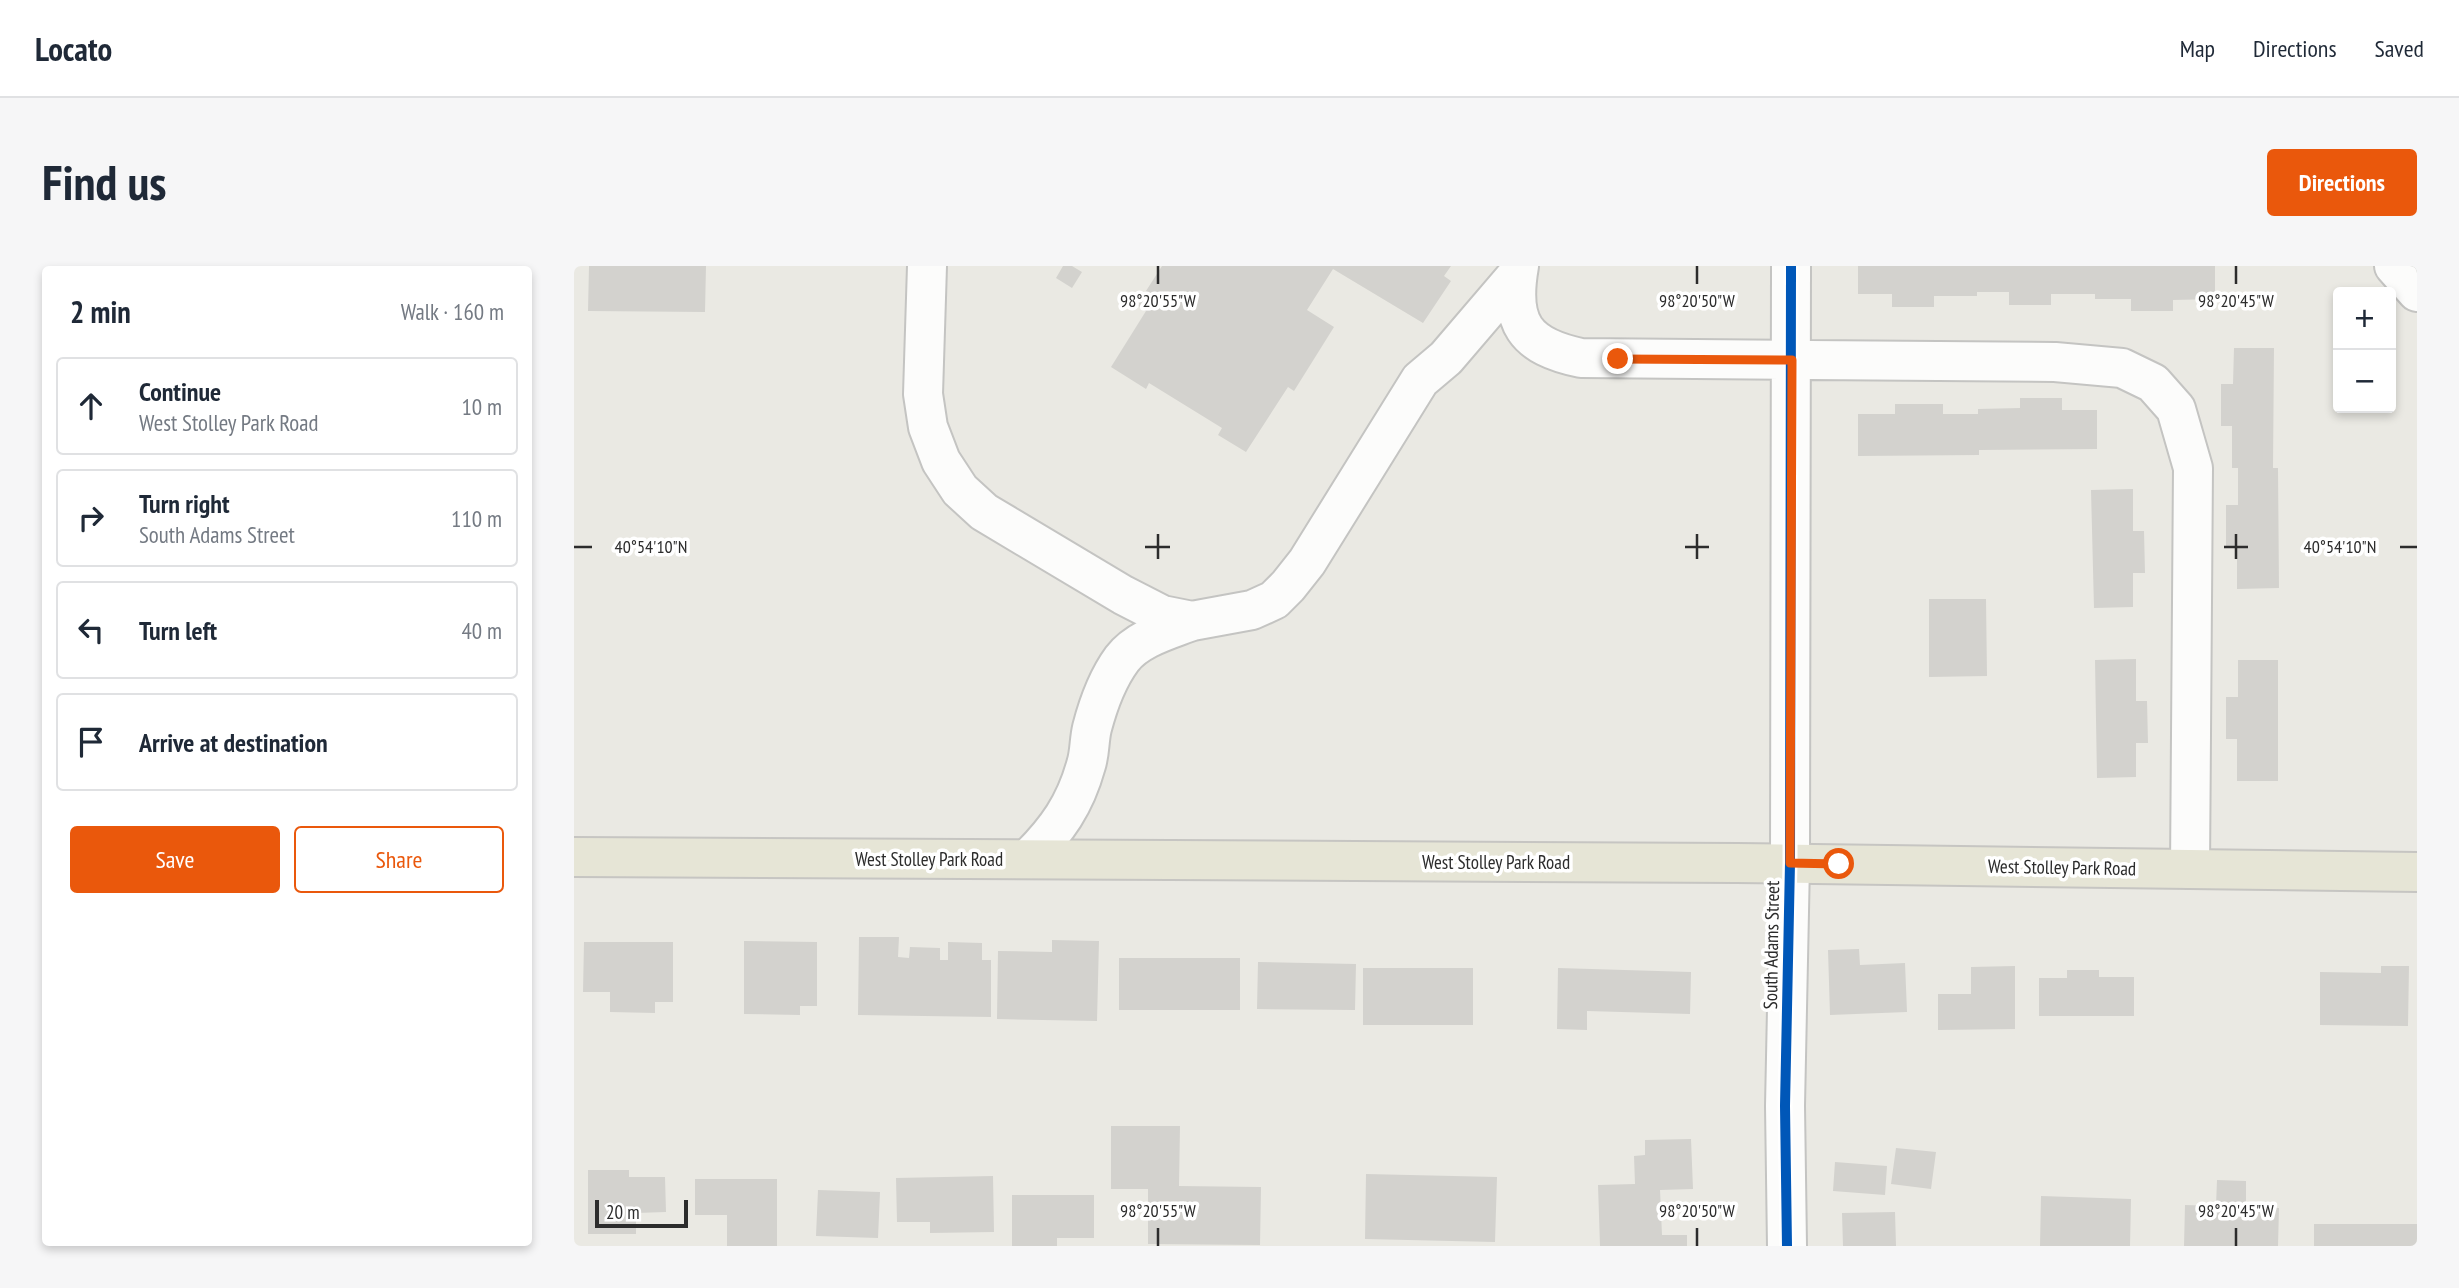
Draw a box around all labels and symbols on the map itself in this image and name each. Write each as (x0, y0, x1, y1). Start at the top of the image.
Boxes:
text: 98°20'55"W (1120, 289, 1196, 312)
text: 98°20'50"W (1659, 289, 1735, 312)
text: 98°20'45"W (2198, 289, 2274, 312)
route end (1602, 343, 1633, 374)
text: 40°54'10"N (615, 535, 687, 558)
text: 40°54'10"N (2304, 535, 2376, 558)
street label: West Stolley Park Road (855, 847, 1003, 871)
route start (1823, 848, 1854, 879)
street label: West Stolley Park Road (1422, 850, 1570, 874)
street label: West Stolley Park Road (1988, 854, 2136, 880)
street label: South Adams Street (1758, 880, 1784, 1010)
scale bar (595, 1197, 688, 1229)
text: 98°20'55"W (1120, 1199, 1196, 1222)
text: 98°20'50"W (1659, 1199, 1735, 1222)
text: 98°20'45"W (2198, 1199, 2274, 1222)

